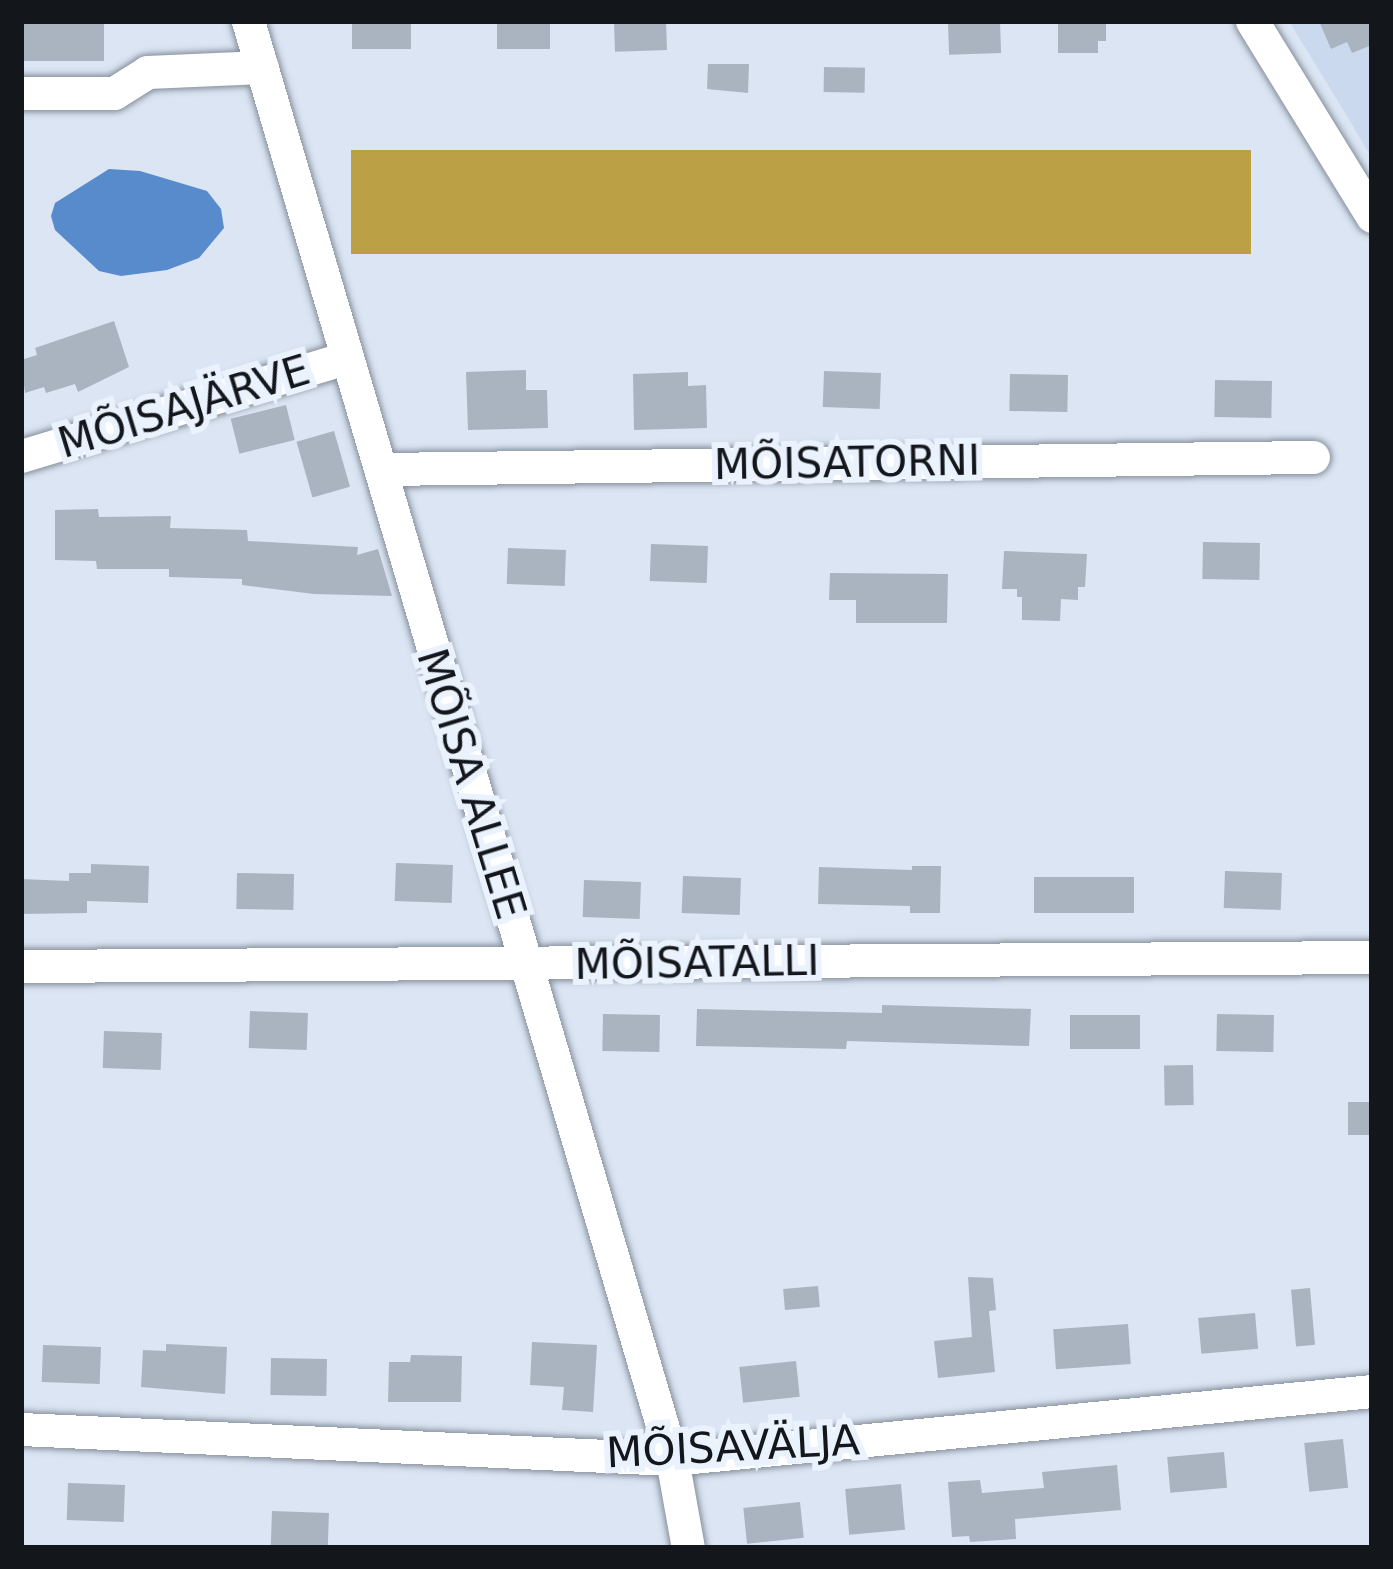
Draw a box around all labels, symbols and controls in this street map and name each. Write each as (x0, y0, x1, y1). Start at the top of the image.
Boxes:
street label: MÕISAJÄRVE (52, 345, 316, 469)
street label: MÕISATORNI (713, 435, 981, 491)
street label: MÕISA ALLEE (406, 643, 536, 925)
street label: MÕISATALLI (574, 936, 820, 990)
street label: MÕISAVÄLJA (605, 1415, 861, 1479)

